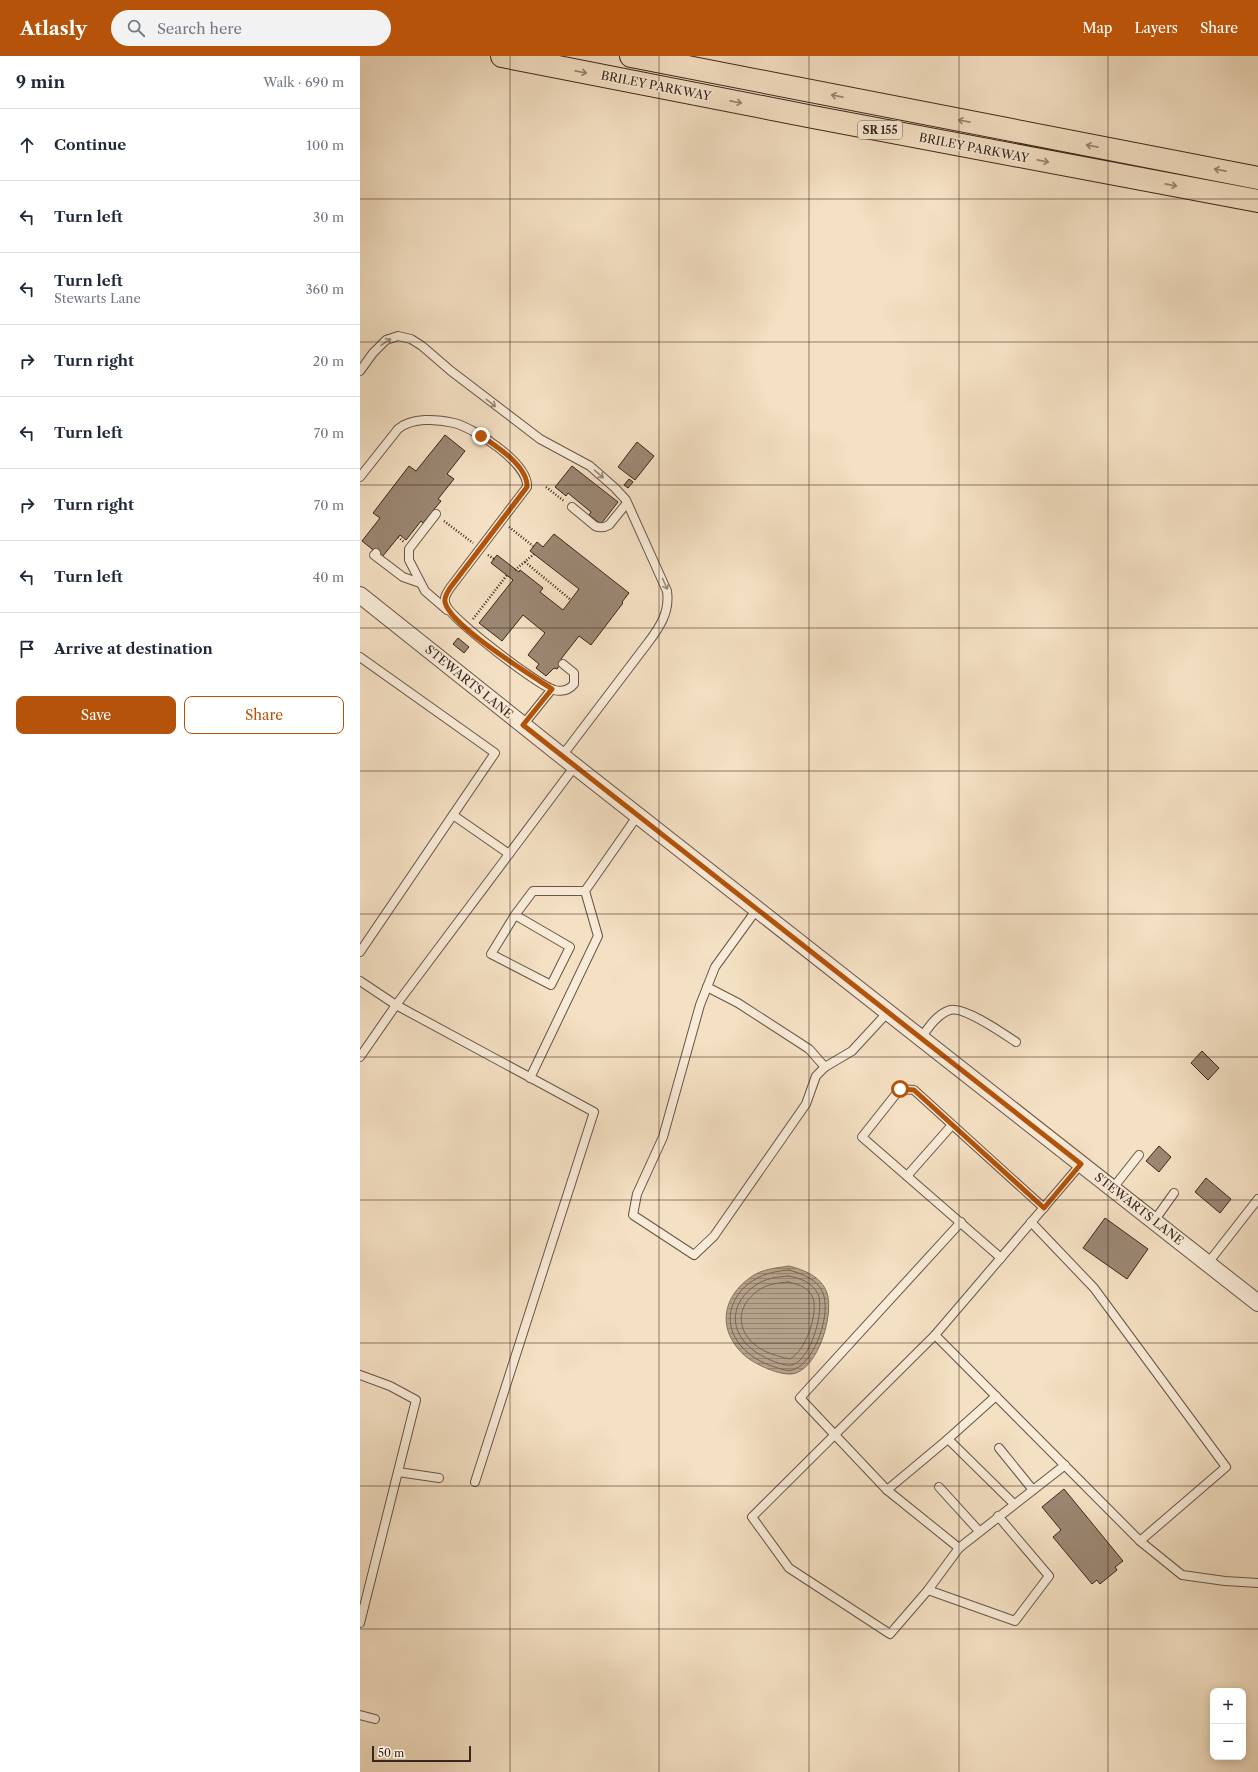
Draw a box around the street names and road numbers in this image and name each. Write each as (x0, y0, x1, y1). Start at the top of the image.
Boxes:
street label: BRILEY PARKWAY (600, 67, 713, 104)
road number: SR 155 (858, 121, 902, 139)
street label: BRILEY PARKWAY (918, 129, 1031, 166)
street label: STEWARTS LANE (422, 642, 516, 722)
street label: STEWARTS LANE (1092, 1169, 1187, 1248)

